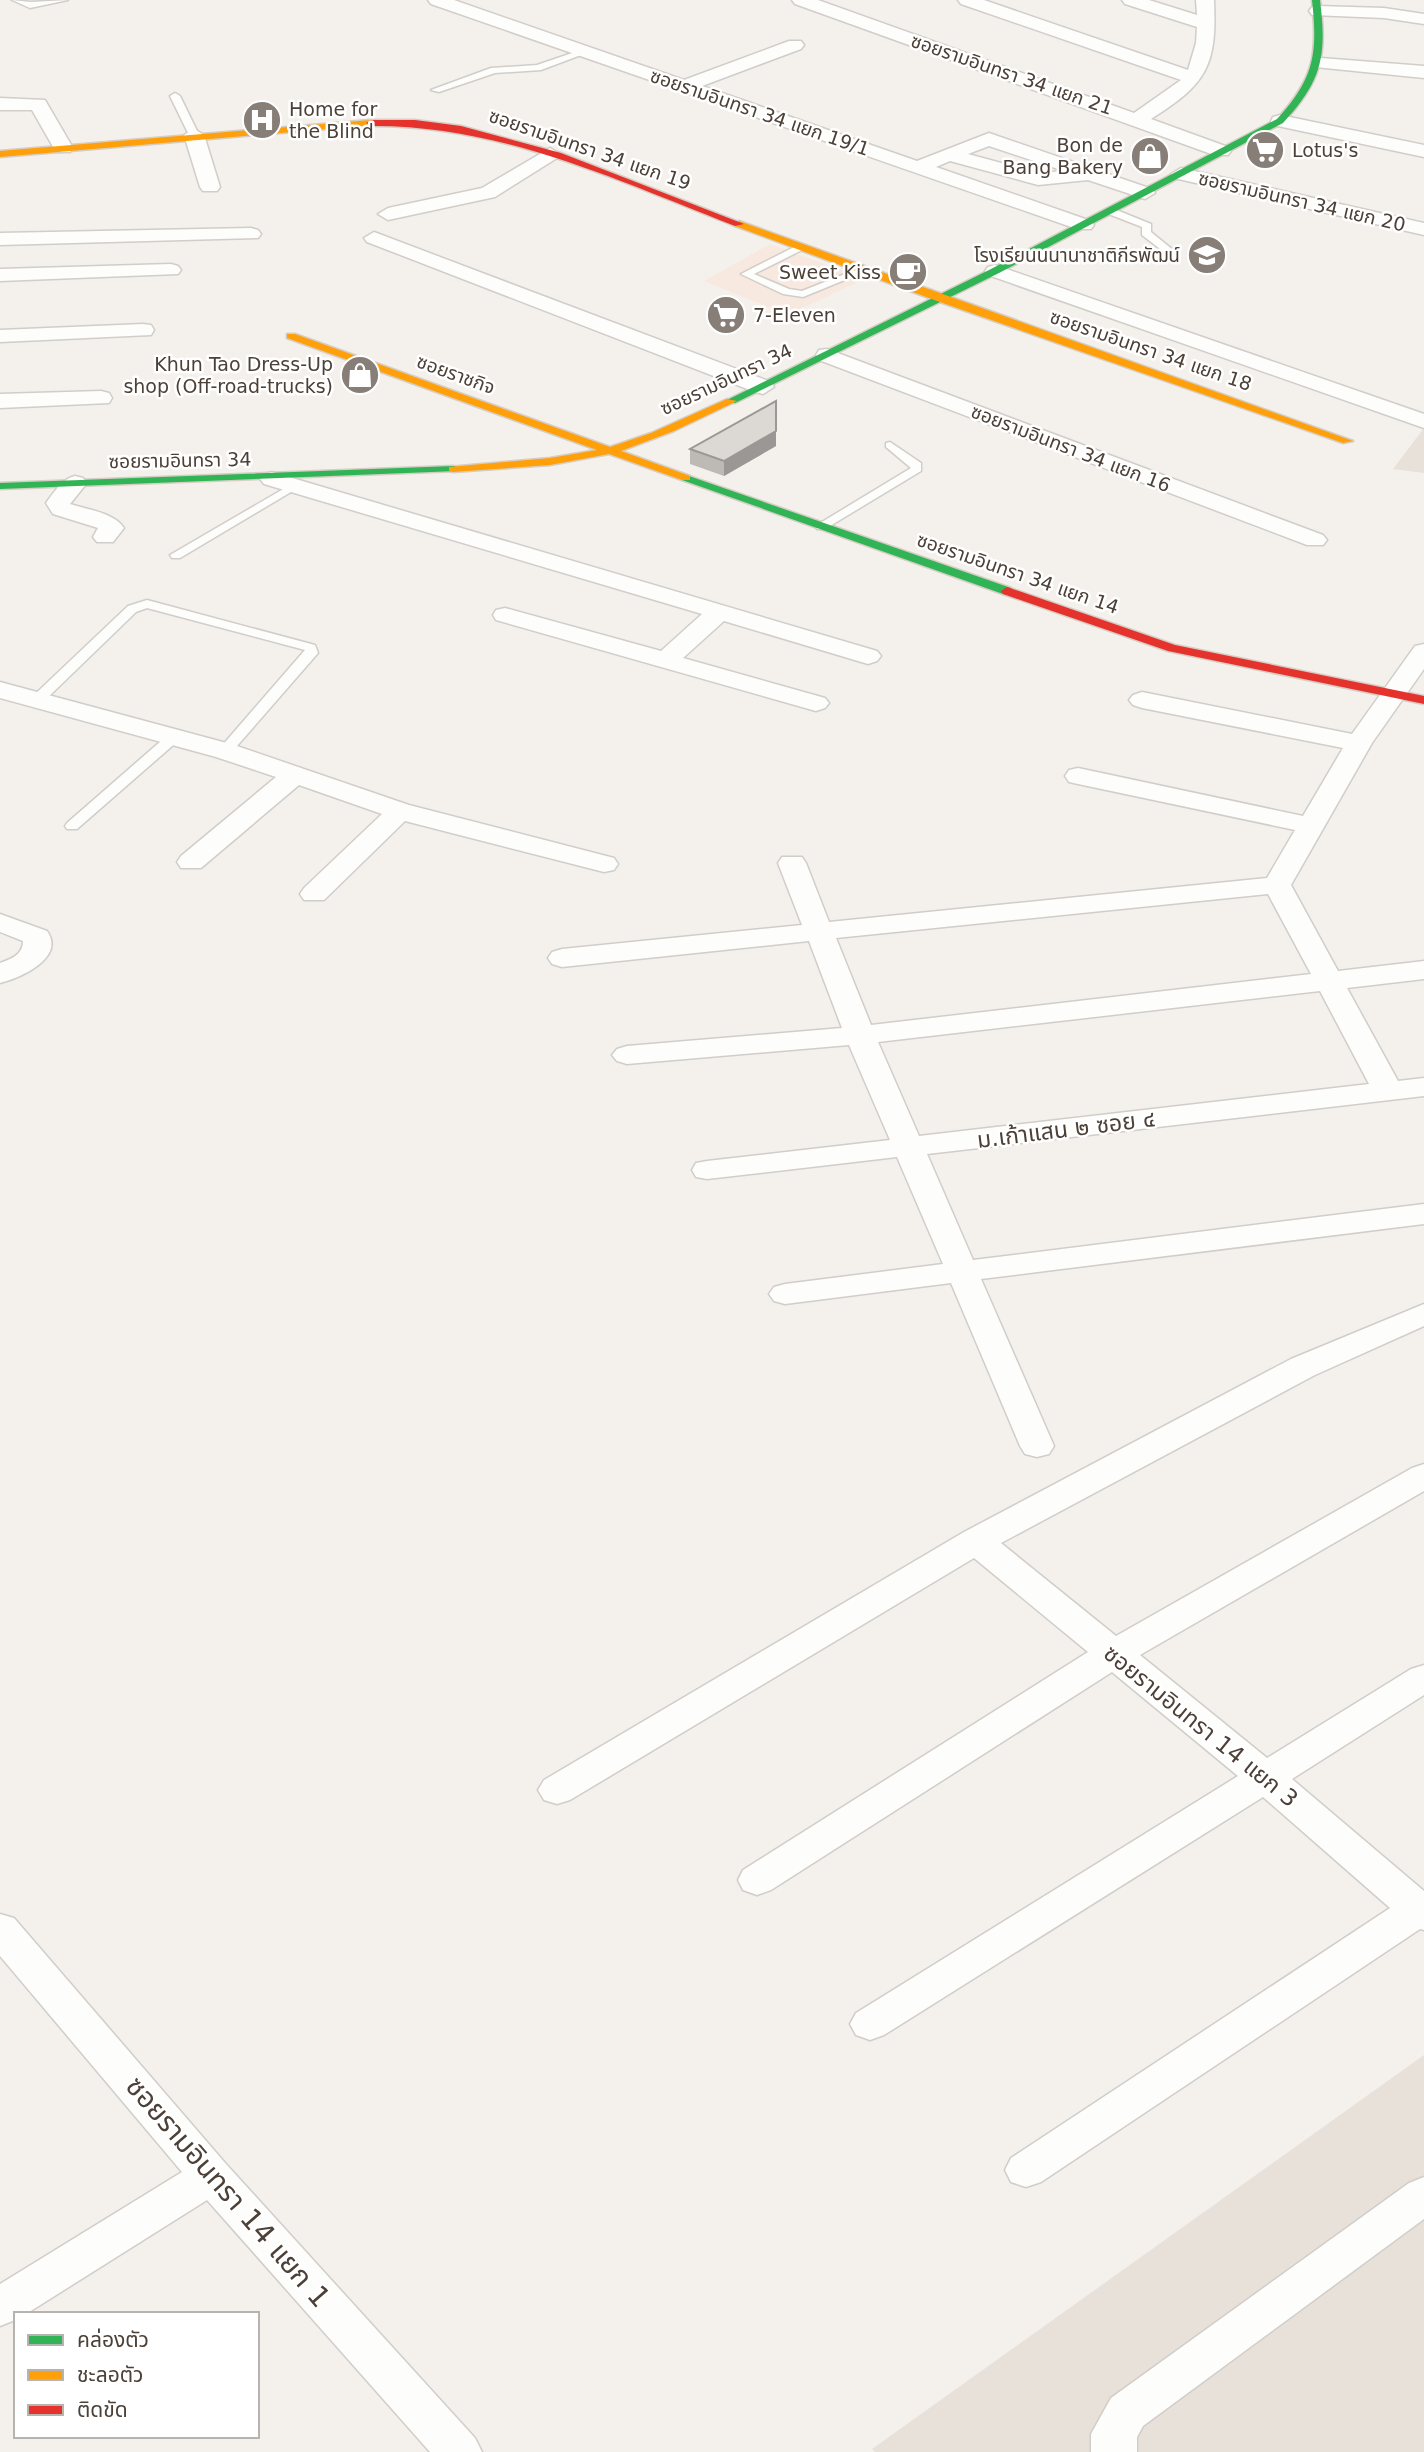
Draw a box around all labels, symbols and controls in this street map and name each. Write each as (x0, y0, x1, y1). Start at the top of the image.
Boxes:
street label: ซอยรามอินทรา 34 แยก 21 (908, 29, 1116, 119)
street label: ซอยรามอินทรา 34 แยก 19/1 (647, 64, 873, 160)
place label: Home for the Blind (289, 98, 377, 142)
hospital icon: Home for the Blind (241, 99, 283, 141)
street label: ซอยรามอินทรา 34 แยก 19 (486, 104, 694, 194)
supermarket icon: Lotus's (1244, 129, 1286, 171)
place label: Bon de Bang Bakery (1002, 134, 1123, 178)
shop icon: Bon de Bang Bakery (1129, 135, 1171, 177)
place label: Lotus's (1292, 139, 1358, 161)
street label: ซอยรามอินทรา 34 แยก 20 (1196, 166, 1408, 236)
school or university icon: โรงเรียนนนานาชาติกีรพัฒน์ (1186, 234, 1228, 276)
place label: โรงเรียนนนานาชาติกีรพัฒน์ (974, 244, 1180, 266)
cafe icon: Sweet Kiss (887, 251, 929, 293)
place label: Sweet Kiss (779, 261, 881, 283)
supermarket icon: 7-Eleven (705, 294, 747, 336)
place label: 7-Eleven (753, 304, 836, 326)
street label: ซอยรามอินทรา 34 แยก 18 (1047, 305, 1255, 395)
street label: ซอยรามอินทรา 34 (657, 339, 795, 419)
street label: ซอยราชกิจ (414, 350, 498, 398)
place label: Khun Tao Dress-Up shop (Off-road-trucks) (123, 353, 333, 397)
shop icon: Khun Tao Dress-Up shop (Off-road-trucks) (339, 354, 381, 396)
street label: ซอยรามอินทรา 34 แยก 16 (968, 400, 1174, 496)
street label: ซอยรามอินทรา 34 (108, 448, 252, 472)
street label: ซอยรามอินทรา 34 แยก 14 (914, 528, 1122, 618)
street label: ม.เก้าแสน ๒ ซอย ๔ (975, 1105, 1157, 1153)
street label: ซอยรามอินทรา 14 แยก 3 (1099, 1640, 1303, 1812)
street label: ซอยรามอินทรา 14 แยก 1 (119, 2070, 337, 2314)
legend (14, 2312, 259, 2438)
text: คล่องตัว (77, 2328, 149, 2352)
text: ชะลอตัว (77, 2363, 143, 2387)
text: ติดขัด (77, 2398, 128, 2422)

